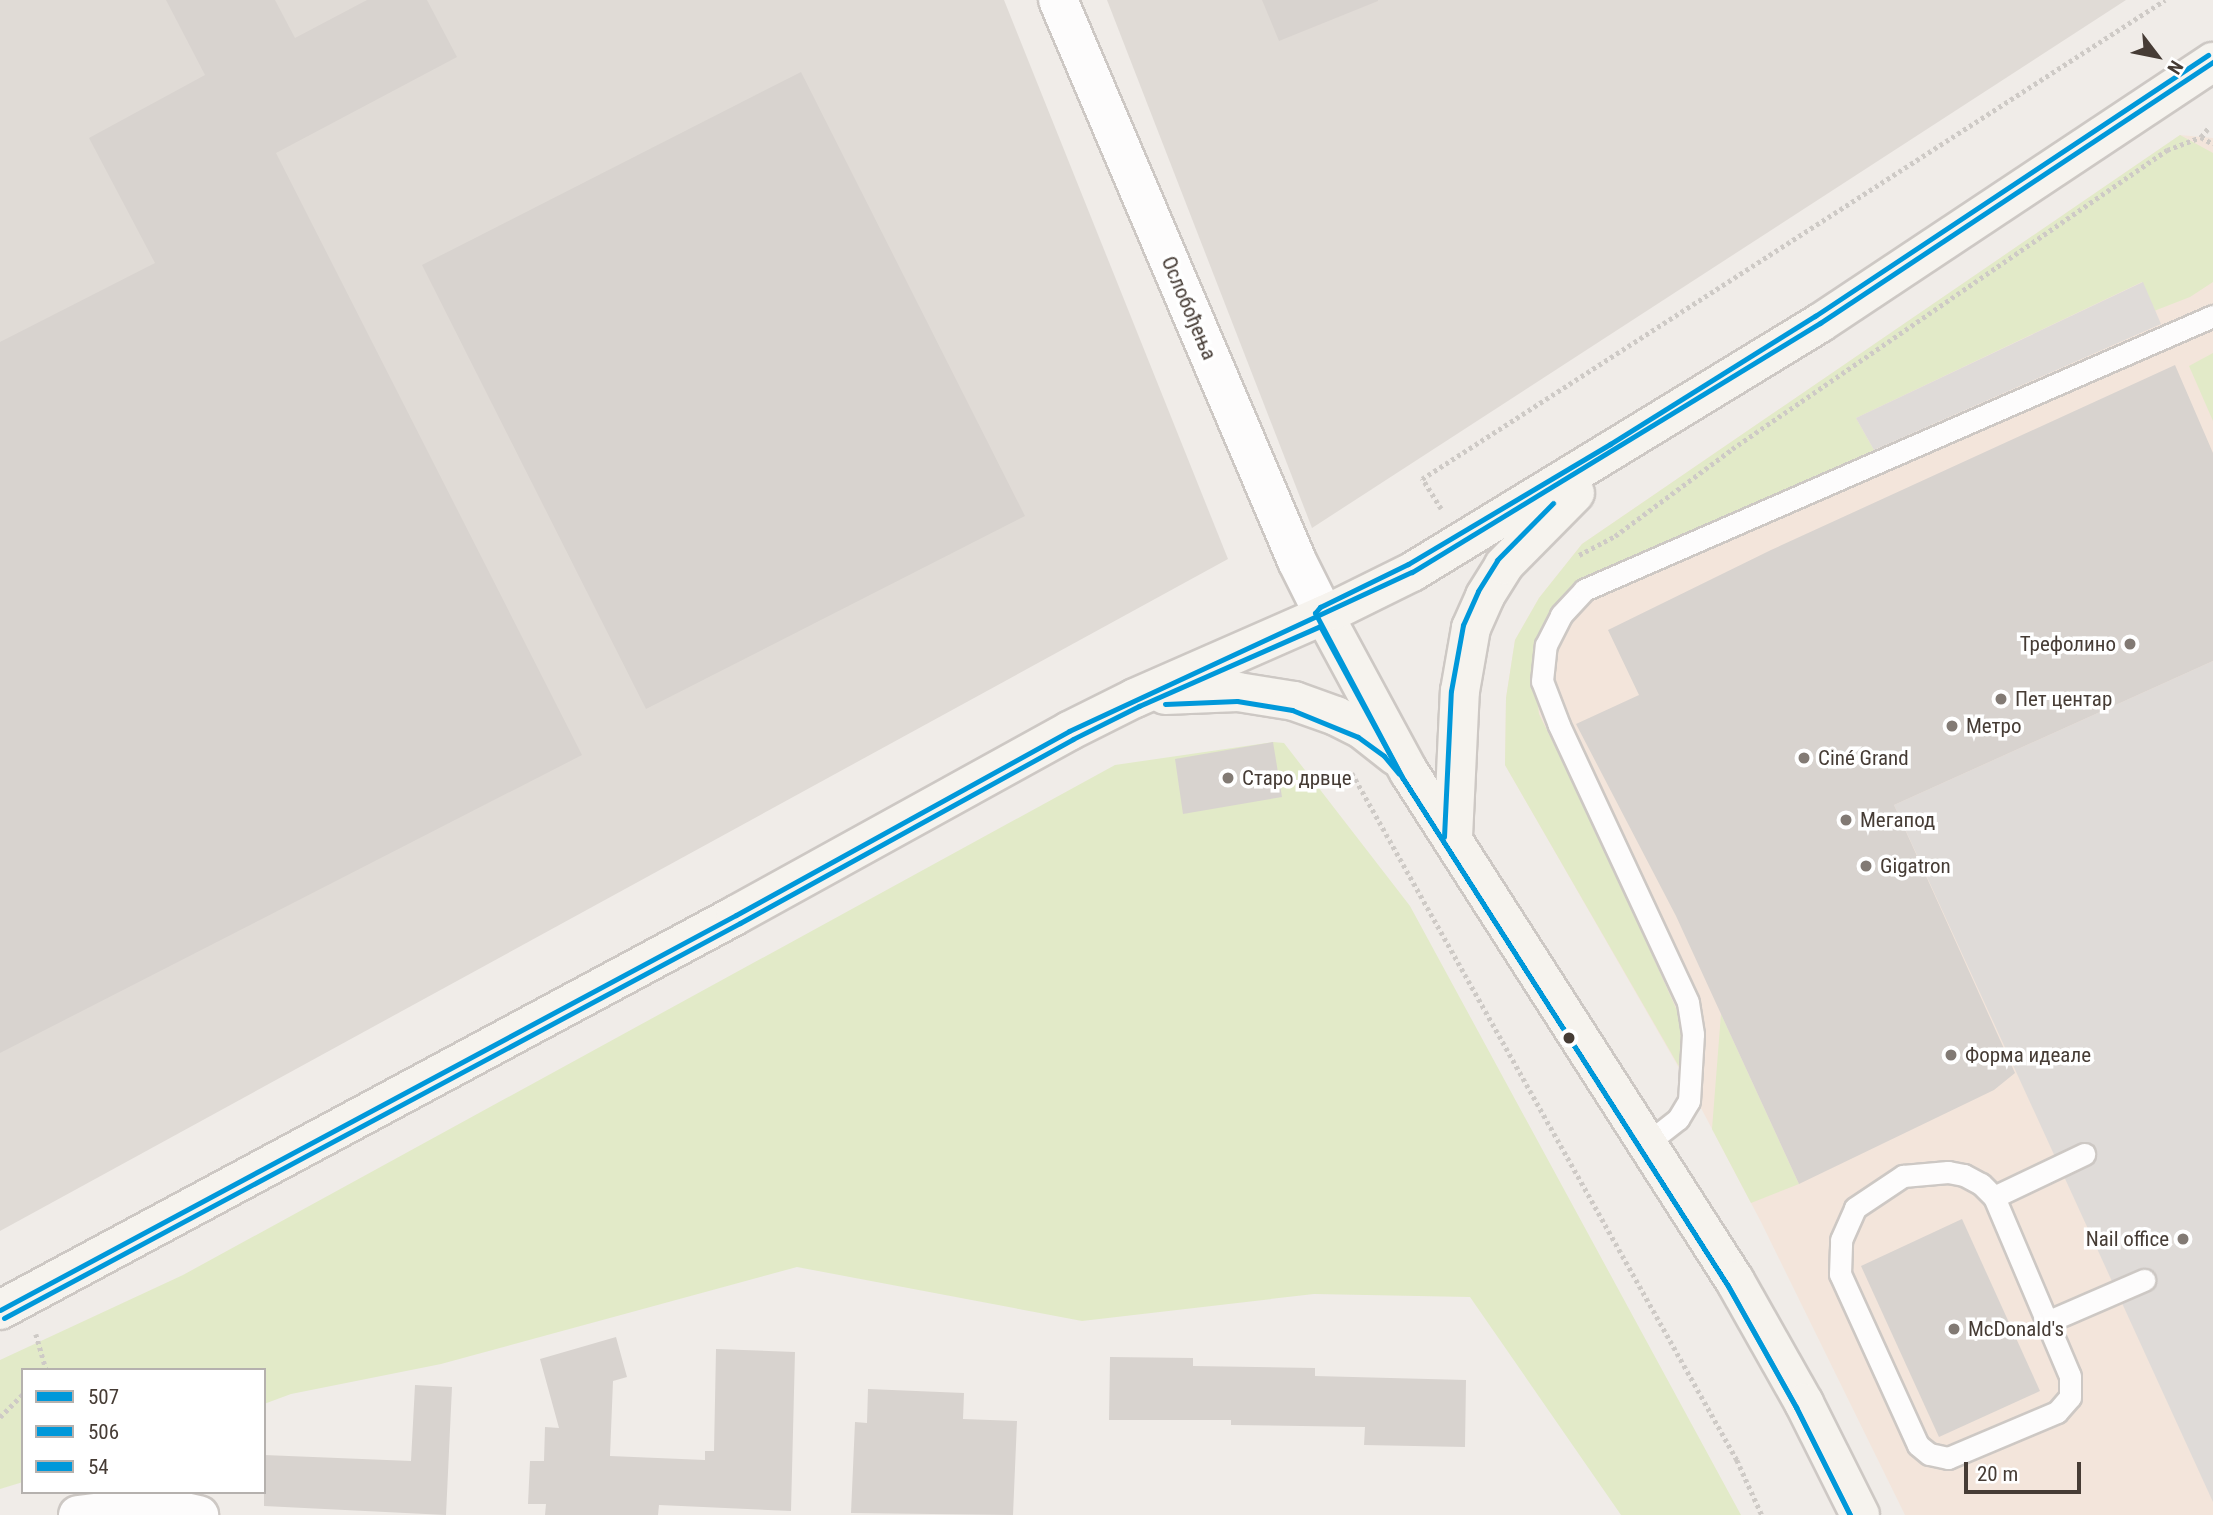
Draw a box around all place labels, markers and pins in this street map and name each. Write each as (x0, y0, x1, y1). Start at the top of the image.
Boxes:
place label: Трефолино (2020, 631, 2116, 657)
marker: Трефолино (2122, 636, 2138, 652)
place label: Пет центар (2015, 686, 2112, 712)
marker: Пет центар (1993, 691, 2009, 707)
place label: Метро (1966, 713, 2021, 739)
marker: Метро (1944, 718, 1960, 734)
place label: Ciné Grand (1818, 745, 1909, 771)
marker: Ciné Grand (1796, 750, 1812, 766)
place label: Старо дрвце (1242, 765, 1351, 791)
marker: Старо дрвце (1220, 770, 1236, 786)
place label: Мегапод (1860, 807, 1935, 833)
marker: Мегапод (1838, 812, 1854, 828)
place label: Gigatron (1880, 853, 1951, 879)
marker: Gigatron (1858, 858, 1874, 874)
unlabelled marker (1562, 1031, 1576, 1045)
place label: Форма идеале (1965, 1042, 2091, 1068)
marker: Форма идеале (1943, 1047, 1959, 1063)
place label: Nail office (2086, 1226, 2169, 1252)
marker: Nail office (2175, 1231, 2191, 1247)
place label: McDonald's (1968, 1316, 2064, 1342)
marker: McDonald's (1946, 1321, 1962, 1337)

